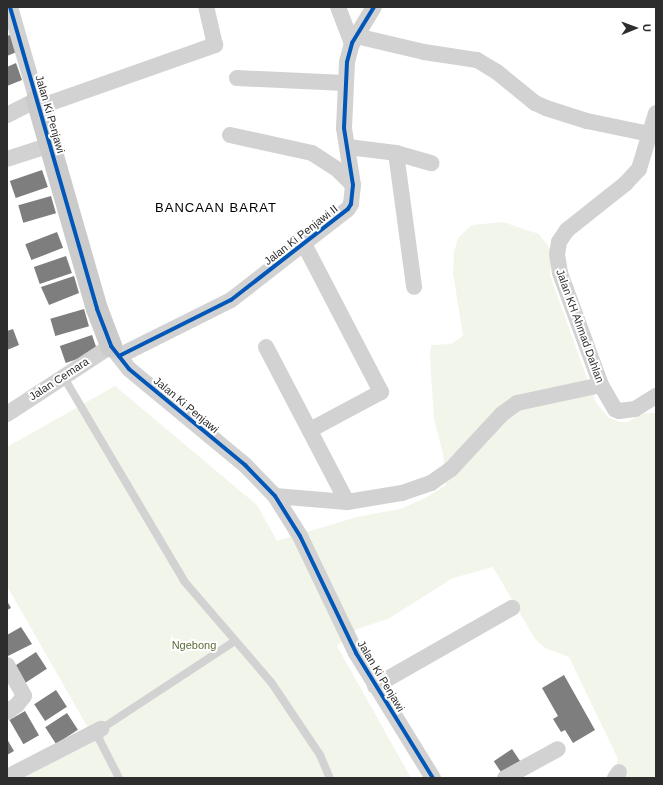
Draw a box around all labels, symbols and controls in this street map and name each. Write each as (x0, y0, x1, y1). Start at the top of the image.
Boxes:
north arrow (615, 8, 655, 48)
text: U (641, 24, 653, 32)
street label: Jalan Ki Penjawi (33, 73, 67, 155)
district label: BANCAAN BARAT (155, 200, 277, 216)
street label: Jalan Ki Penjawi II (262, 202, 340, 268)
street label: Jalan KH Ahmad Dahlan (553, 267, 607, 385)
street label: Jalan Cemara (27, 355, 91, 403)
street label: Jalan Ki Penjawi (151, 374, 221, 436)
park label: Ngebong (172, 638, 216, 652)
street label: Jalan Ki Penjawi (355, 638, 407, 714)

